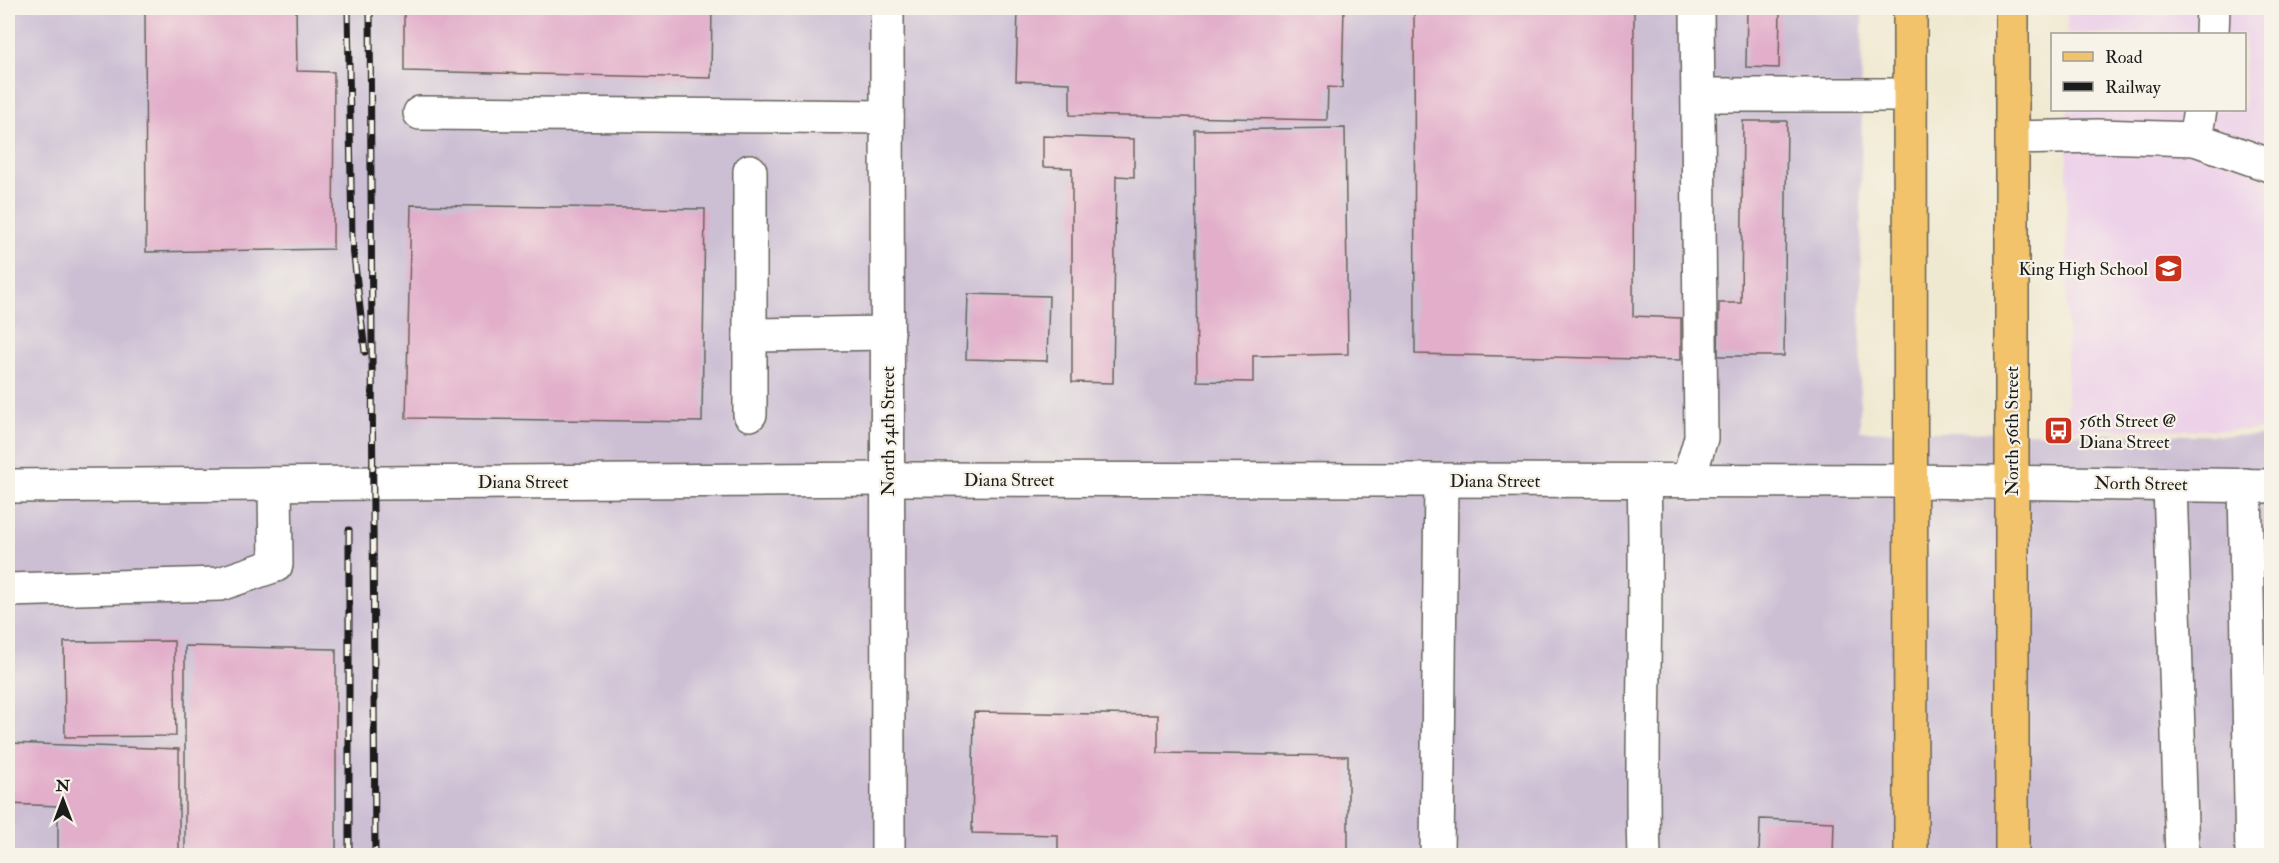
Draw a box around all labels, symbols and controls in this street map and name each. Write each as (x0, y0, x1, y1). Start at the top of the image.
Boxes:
legend (2051, 33, 2246, 111)
text: Road (2105, 46, 2143, 69)
text: Railway (2105, 76, 2162, 99)
school or university icon: King High School (2153, 253, 2185, 285)
place label: King High School (2019, 258, 2148, 281)
street label: North 54th Street (877, 366, 900, 496)
street label: North 56th Street (2001, 366, 2024, 496)
place label: 56th Street @ Diana Street (2079, 410, 2176, 454)
bus stop icon: 56th Street @ Diana Street (2042, 415, 2074, 447)
street label: Diana Street (964, 469, 1055, 492)
street label: Diana Street (1450, 470, 1541, 493)
street label: Diana Street (478, 471, 569, 494)
street label: North Street (2094, 472, 2188, 496)
north arrow (33, 770, 93, 830)
text: N (55, 776, 71, 796)

